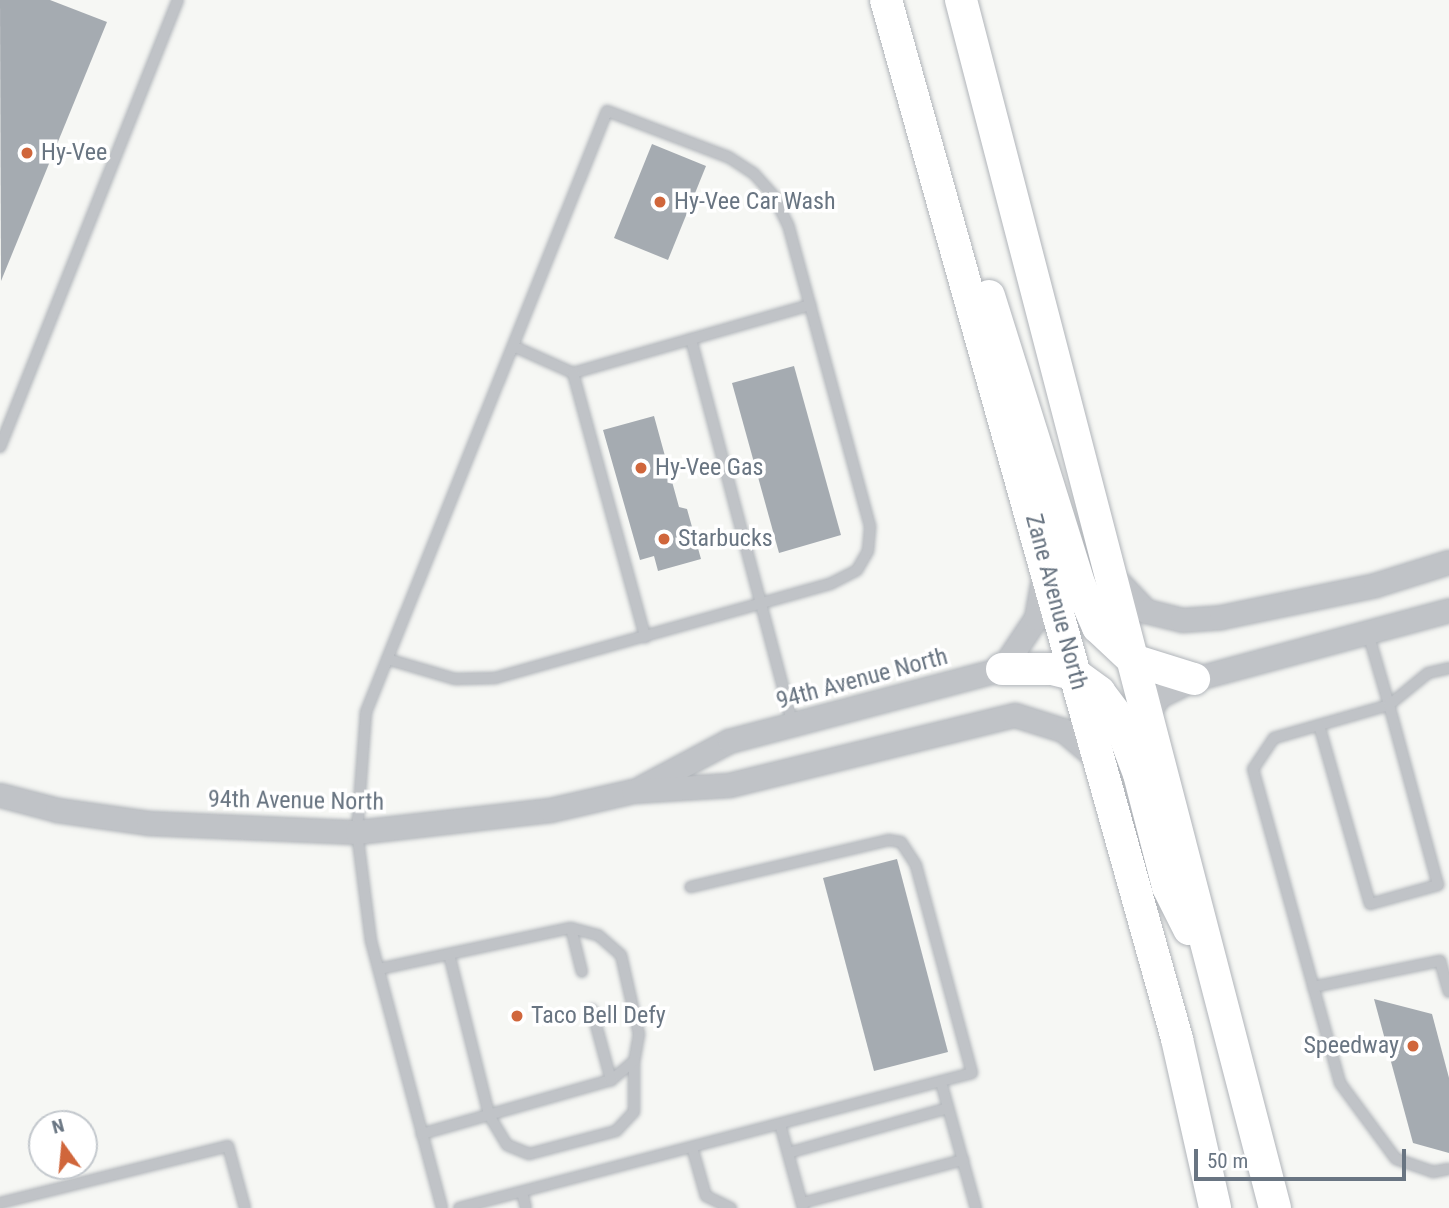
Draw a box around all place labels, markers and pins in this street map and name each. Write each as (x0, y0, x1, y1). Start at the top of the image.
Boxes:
place label: Hy-Vee (41, 139, 107, 167)
marker: Hy-Vee (19, 145, 35, 161)
place label: Hy-Vee Car Wash (674, 188, 836, 216)
marker: Hy-Vee Car Wash (652, 194, 668, 210)
place label: Hy-Vee Gas (655, 454, 763, 482)
marker: Hy-Vee Gas (633, 460, 649, 476)
place label: Starbucks (678, 525, 773, 553)
marker: Starbucks (656, 531, 672, 547)
place label: Taco Bell Defy (531, 1002, 666, 1030)
marker: Taco Bell Defy (509, 1008, 525, 1024)
place label: Speedway (1303, 1032, 1399, 1060)
marker: Speedway (1405, 1038, 1421, 1054)

